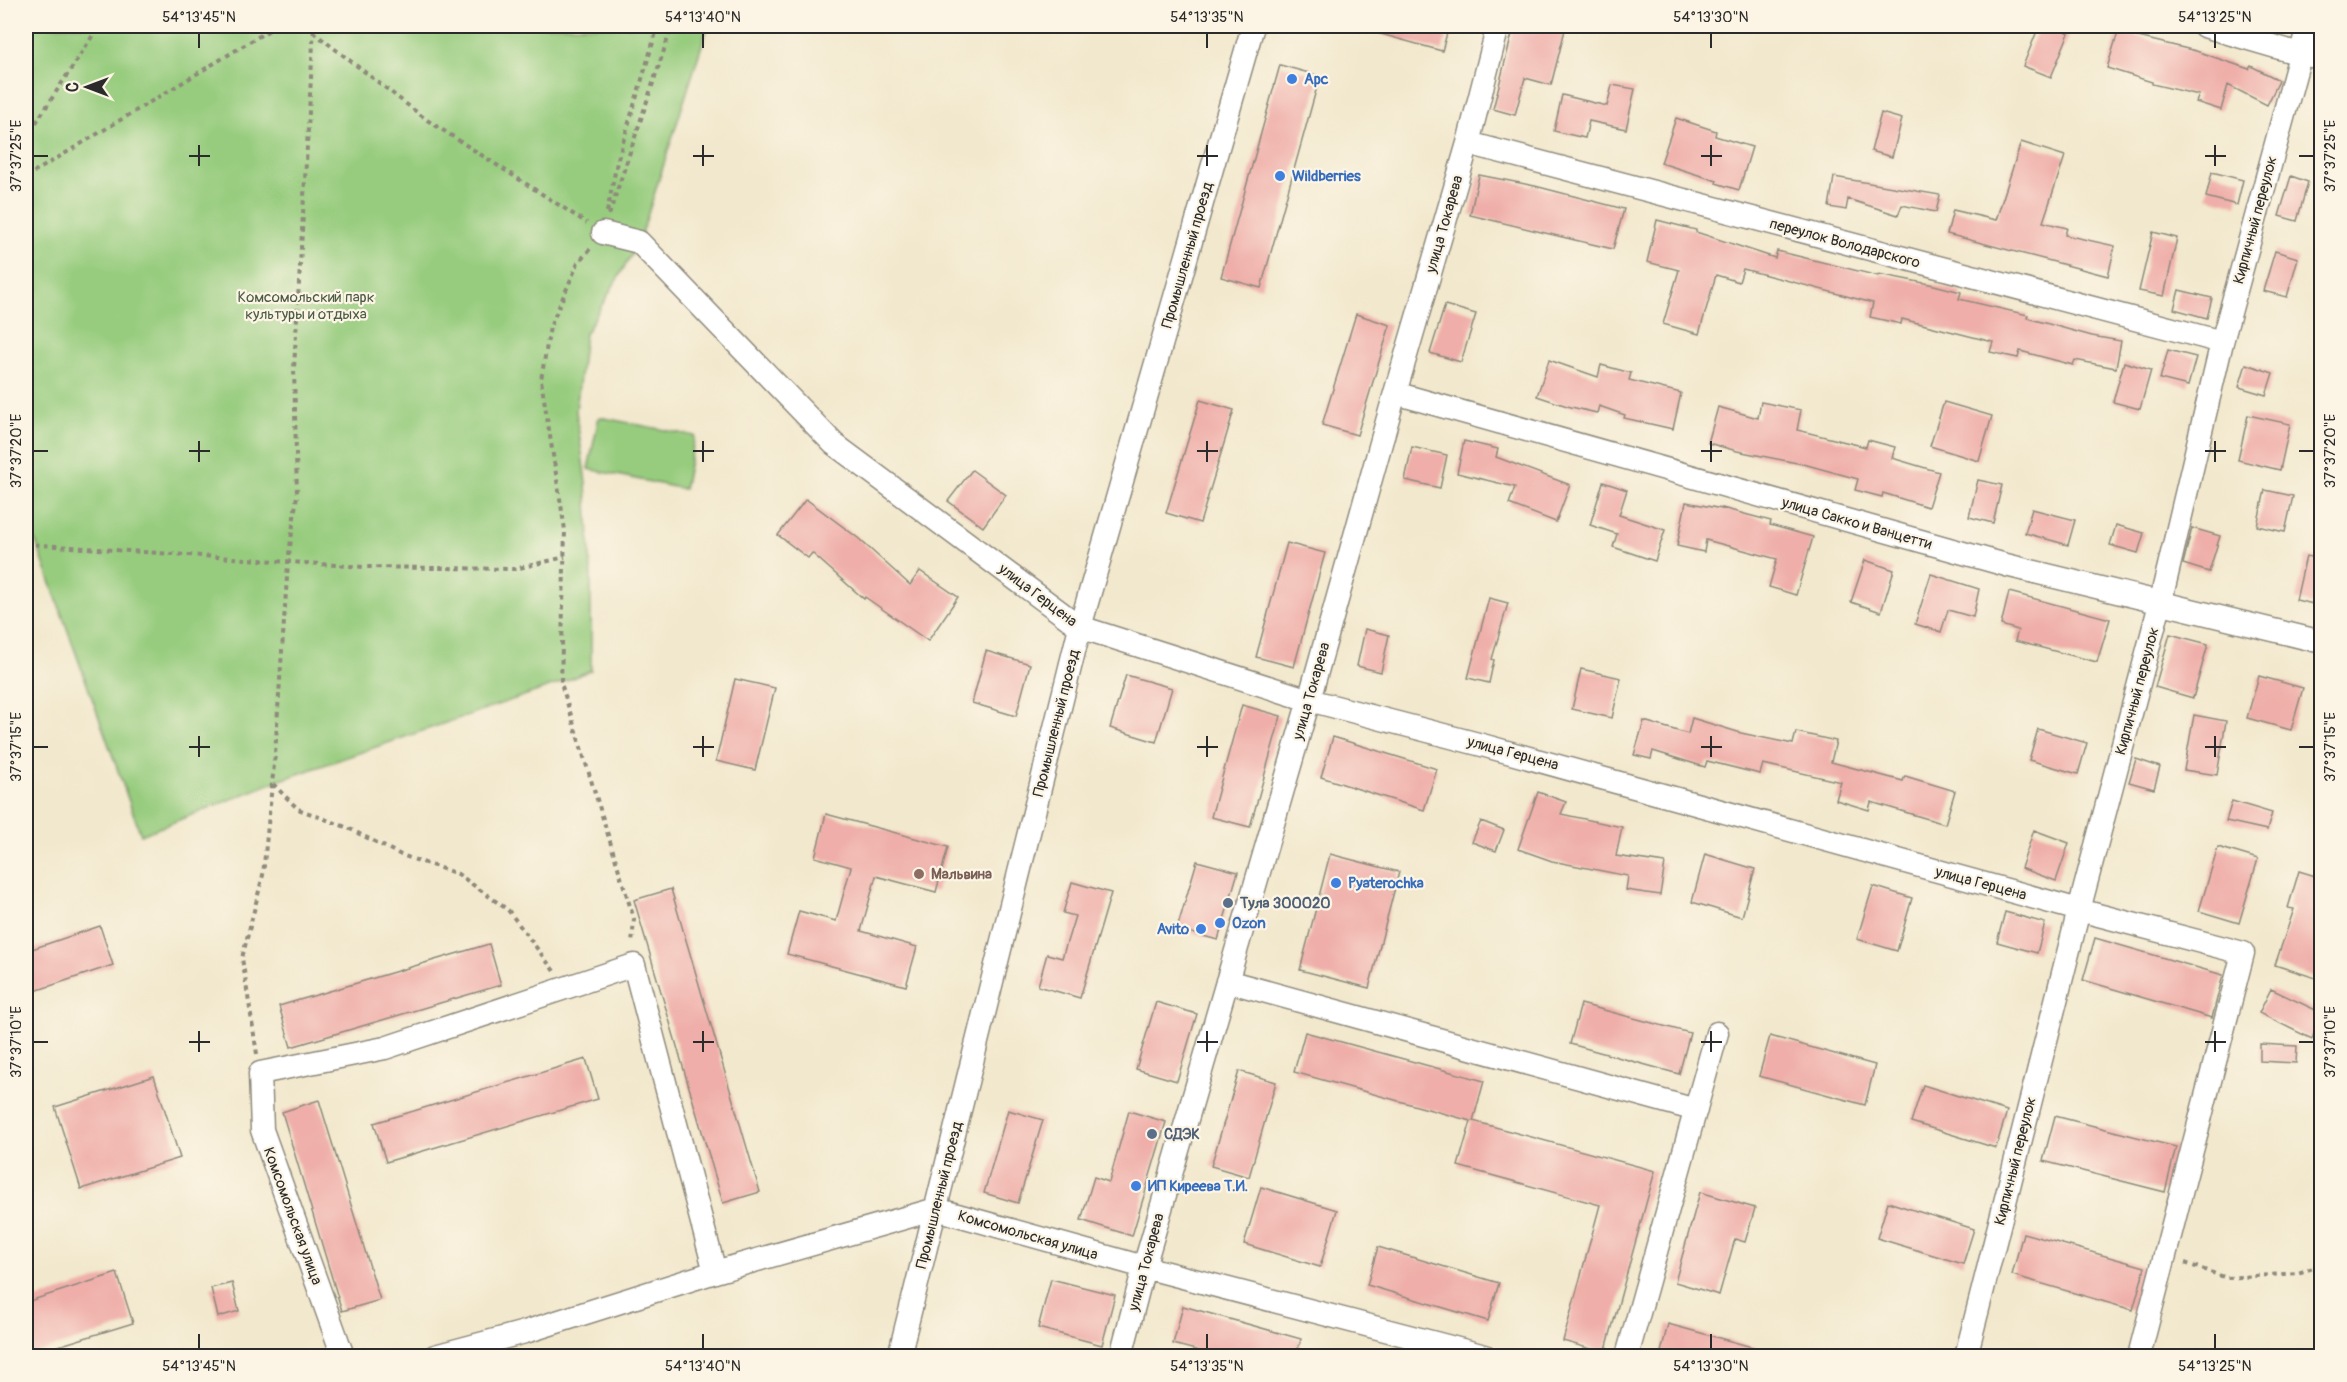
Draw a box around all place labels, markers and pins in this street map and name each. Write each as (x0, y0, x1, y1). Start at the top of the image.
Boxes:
place label: Арс (1304, 70, 1329, 89)
marker: Арс (1285, 72, 1299, 86)
place label: Wildberries (1292, 167, 1361, 186)
marker: Wildberries (1273, 169, 1287, 183)
place label: Мальвина (931, 865, 992, 884)
marker: Мальвина (912, 867, 926, 881)
place label: Pyaterochka (1348, 874, 1424, 893)
marker: Pyaterochka (1329, 876, 1343, 890)
place label: Тула 300020 (1239, 894, 1331, 913)
marker: Тула 300020 (1221, 896, 1235, 910)
place label: Ozon (1232, 914, 1266, 933)
marker: Ozon (1213, 916, 1227, 930)
place label: Avito (1157, 920, 1189, 939)
marker: Avito (1194, 922, 1208, 936)
place label: СДЭК (1164, 1125, 1200, 1144)
marker: СДЭК (1145, 1127, 1159, 1141)
place label: ИП Киреева Т.И. (1148, 1177, 1248, 1196)
marker: ИП Киреева Т.И. (1129, 1179, 1143, 1193)

